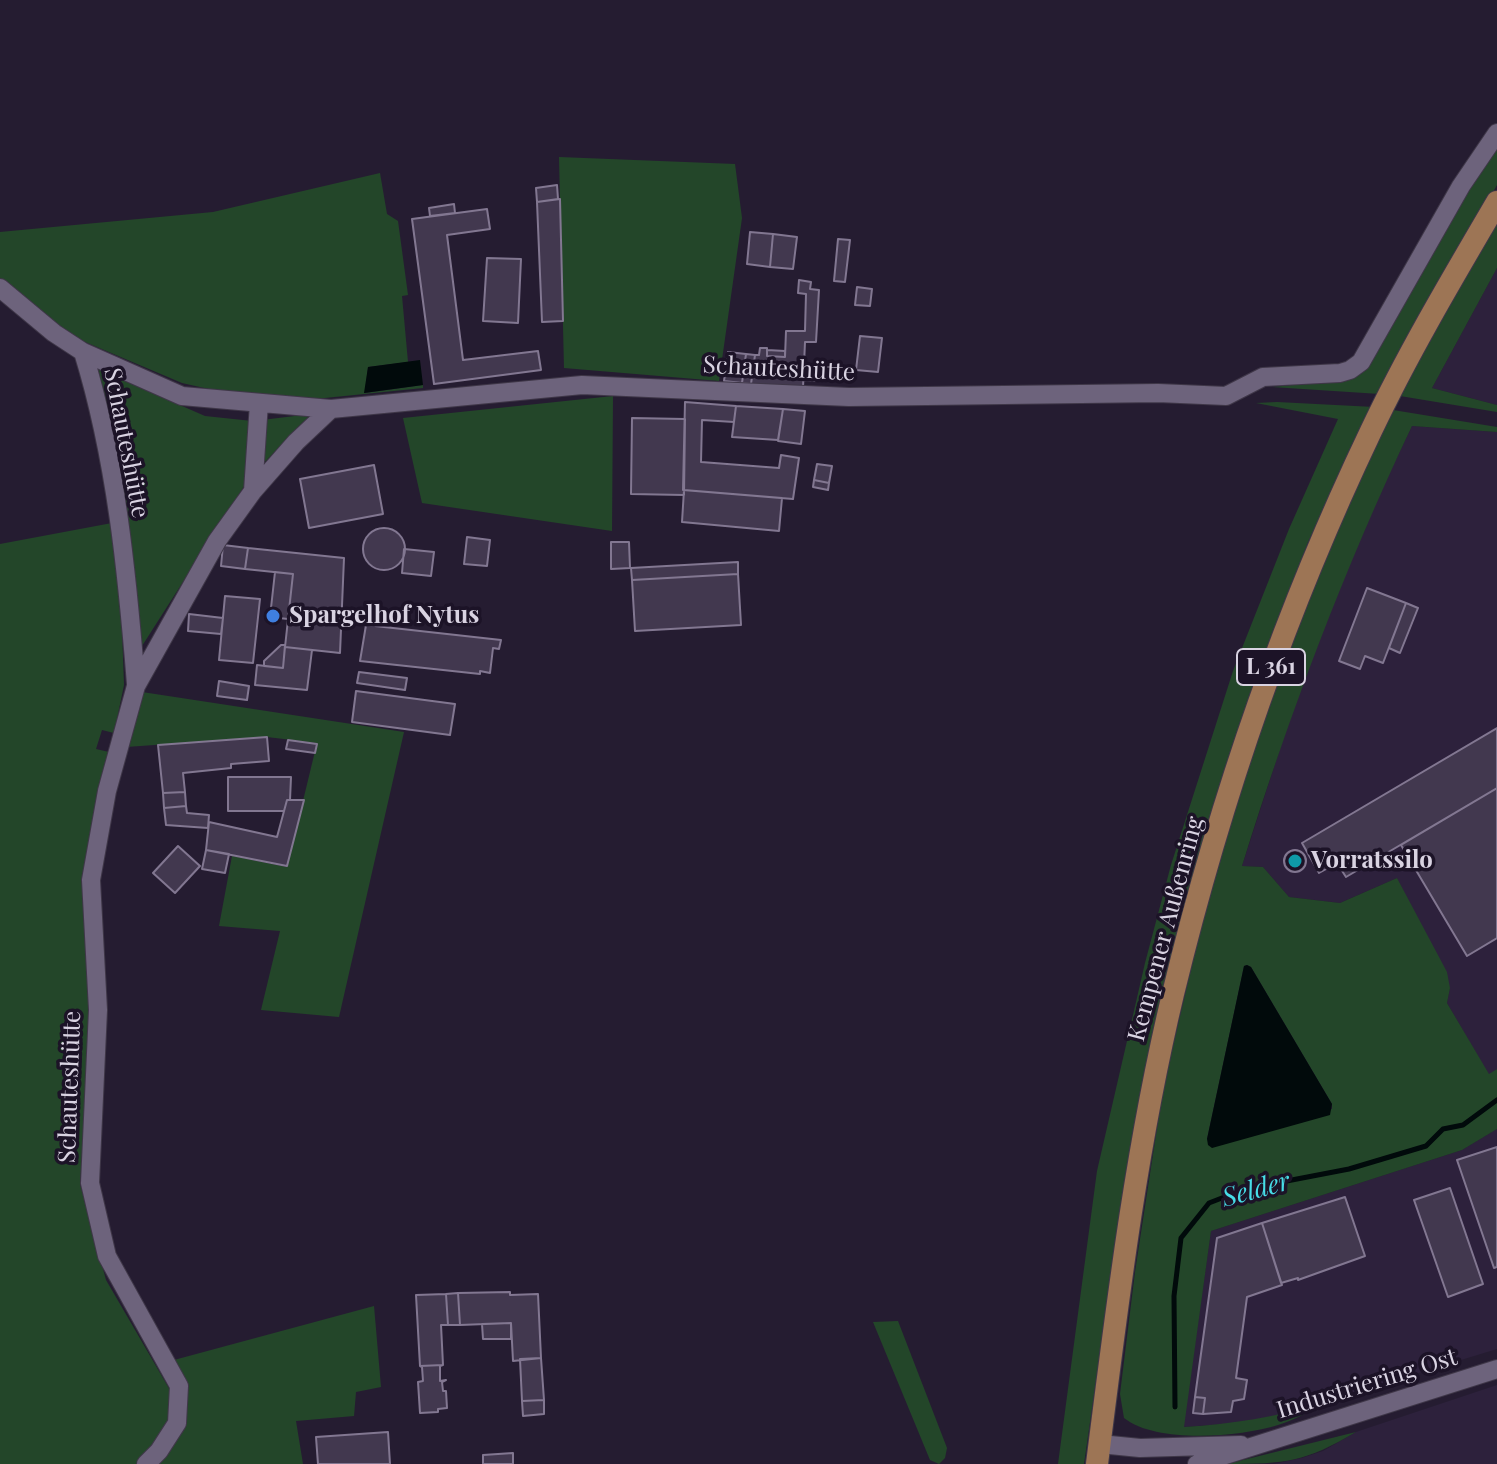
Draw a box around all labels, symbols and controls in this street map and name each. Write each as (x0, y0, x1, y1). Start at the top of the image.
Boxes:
street label: Schauteshütte (702, 351, 856, 387)
street label: Schauteshütte (97, 366, 155, 520)
place label: Spargelhof Nytus (289, 602, 479, 630)
marker: Spargelhof Nytus (264, 607, 282, 625)
road number: L 361 (1237, 649, 1305, 685)
street label: Kempener Außenring (1122, 813, 1210, 1045)
place label: Vorratssilo (1311, 847, 1433, 875)
marker: Vorratssilo (1286, 852, 1304, 870)
street label: Schauteshütte (53, 1010, 87, 1164)
water label: Selder (1219, 1166, 1293, 1214)
street label: Industriering Ost (1273, 1343, 1461, 1425)

